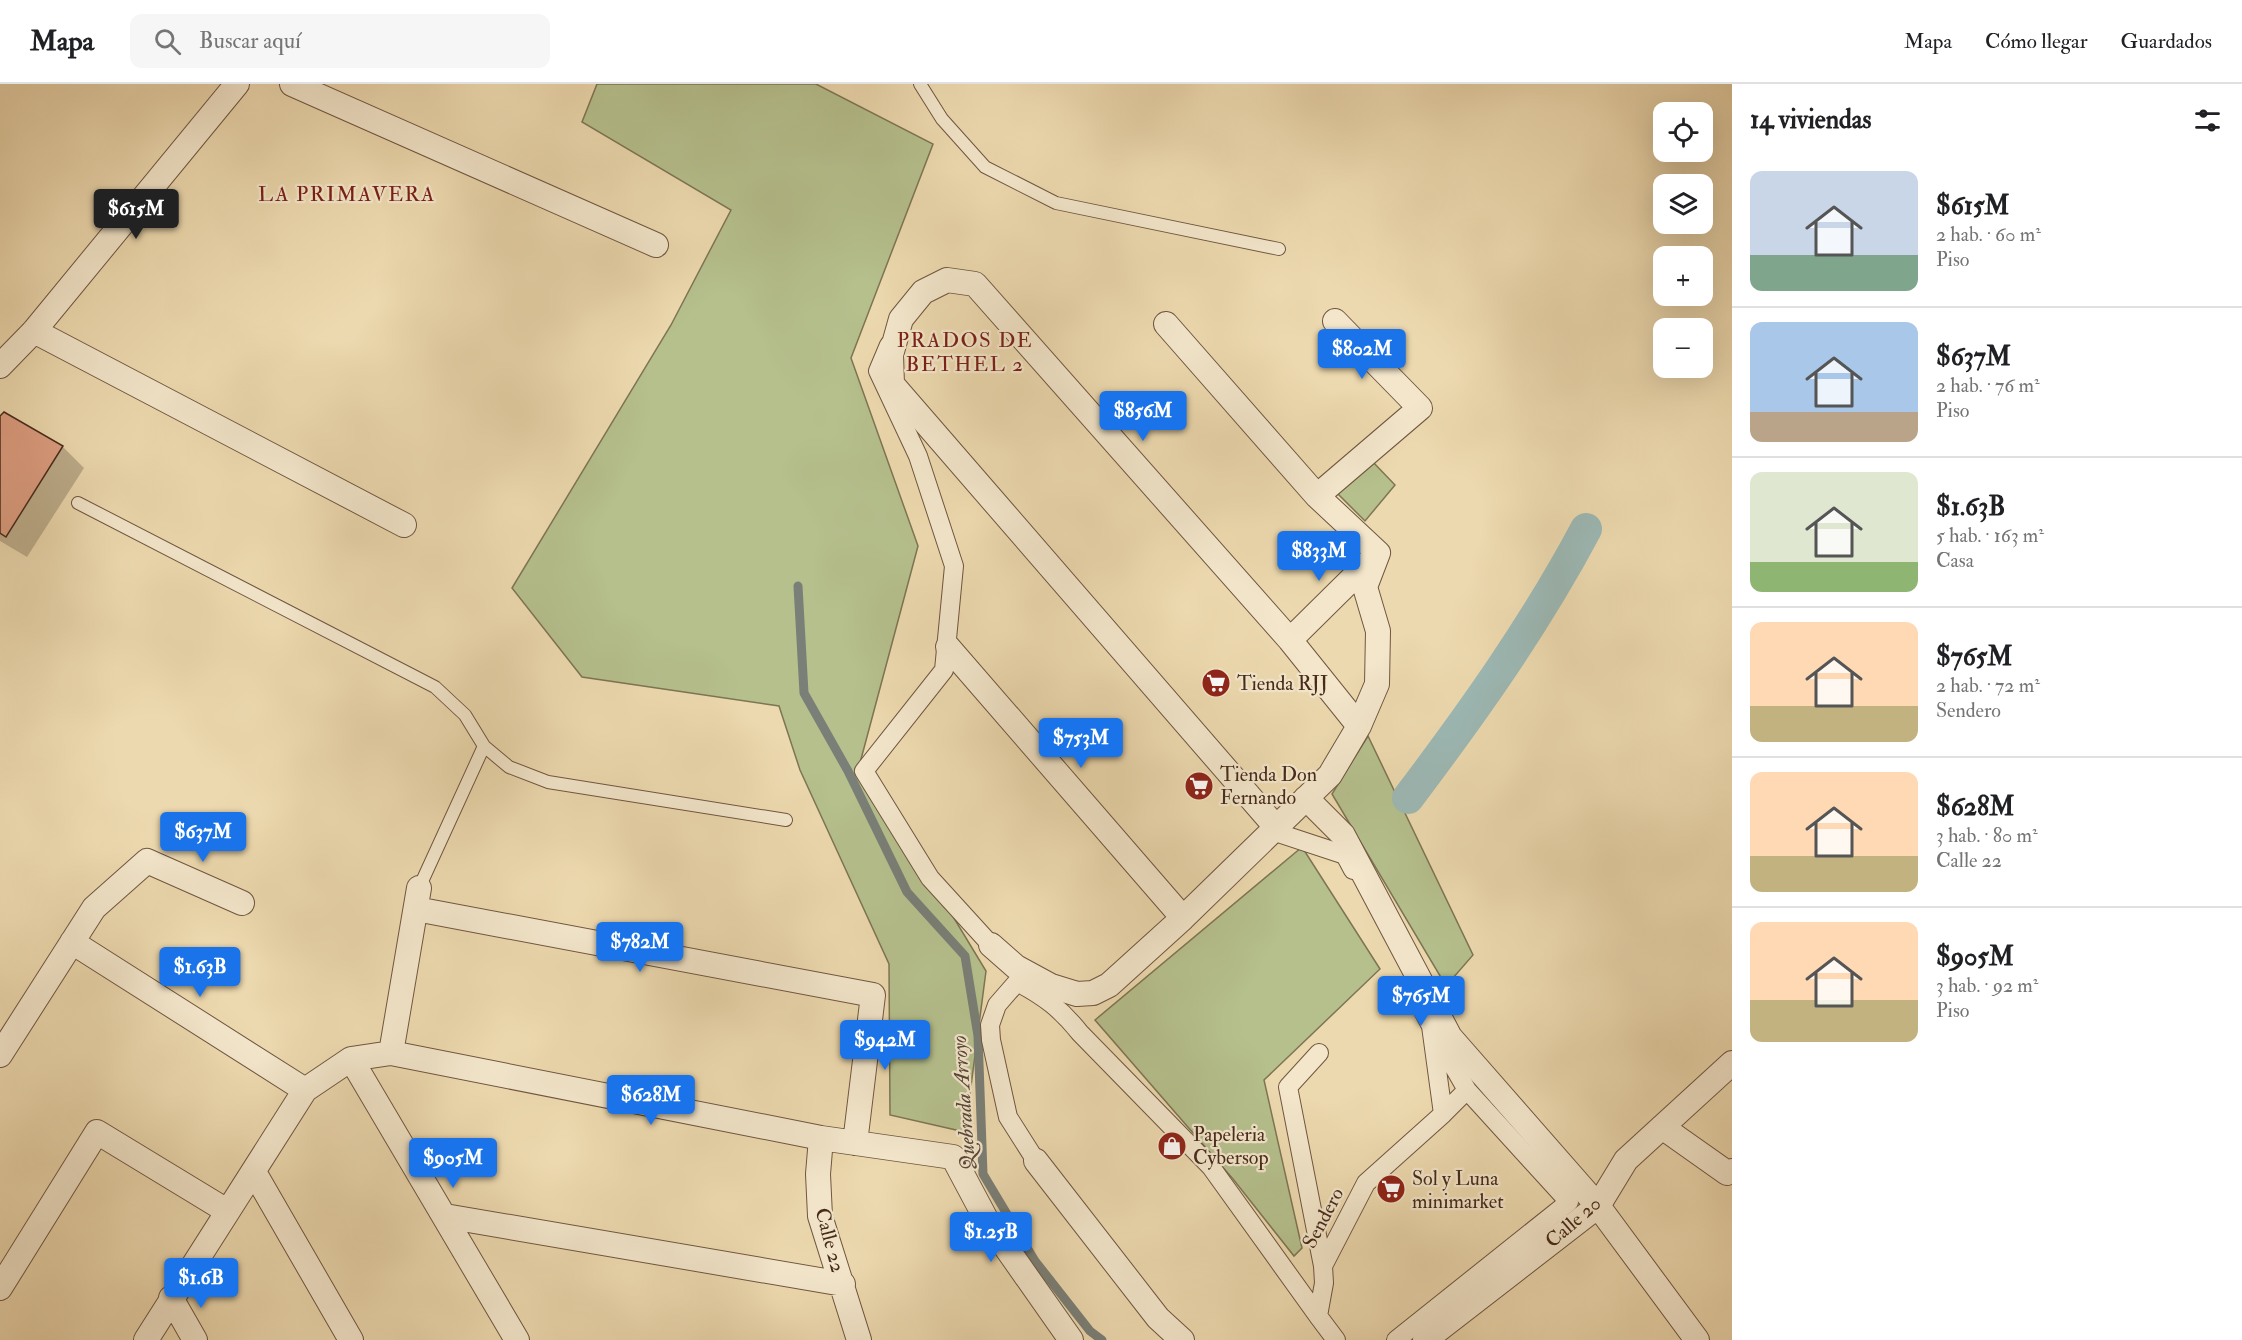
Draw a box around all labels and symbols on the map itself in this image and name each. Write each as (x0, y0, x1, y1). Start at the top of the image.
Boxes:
district label: LA PRIMAVERA (258, 181, 436, 208)
pin: $615M (94, 189, 178, 240)
district label: PRADOS DE BETHEL 2 (897, 327, 1033, 378)
pin: $802M (1320, 329, 1404, 380)
pin: $856M (1101, 391, 1185, 442)
pin: $833M (1277, 531, 1361, 582)
supermarket icon: Tienda RJJ (1200, 667, 1232, 699)
place label: Tienda RJJ (1237, 671, 1328, 696)
pin: $753M (1039, 718, 1123, 769)
place label: Tienda Don Fernando (1220, 762, 1317, 810)
supermarket icon: Tienda Don Fernando (1183, 770, 1215, 802)
pin: $637M (161, 812, 245, 863)
pin: $782M (598, 922, 682, 973)
pin: $1.63B (151, 947, 249, 998)
pin: $765M (1379, 976, 1463, 1027)
pin: $942M (843, 1020, 927, 1071)
water label: Quebrada Arroyo (946, 1035, 982, 1171)
pin: $628M (609, 1075, 693, 1126)
place label: Papeleria Cybersop (1193, 1122, 1269, 1171)
shop icon: Papeleria Cybersop (1156, 1130, 1188, 1162)
pin: $905M (411, 1138, 495, 1189)
place label: Sol y Luna minimarket (1412, 1166, 1504, 1214)
supermarket icon: Sol y Luna minimarket (1375, 1173, 1407, 1205)
street label: Sendero (1297, 1183, 1349, 1253)
street label: Calle 20 (1540, 1191, 1606, 1253)
street label: Calle 22 (809, 1205, 851, 1275)
pin: $1.25B (942, 1212, 1040, 1263)
pin: $1.6B (159, 1258, 243, 1309)

